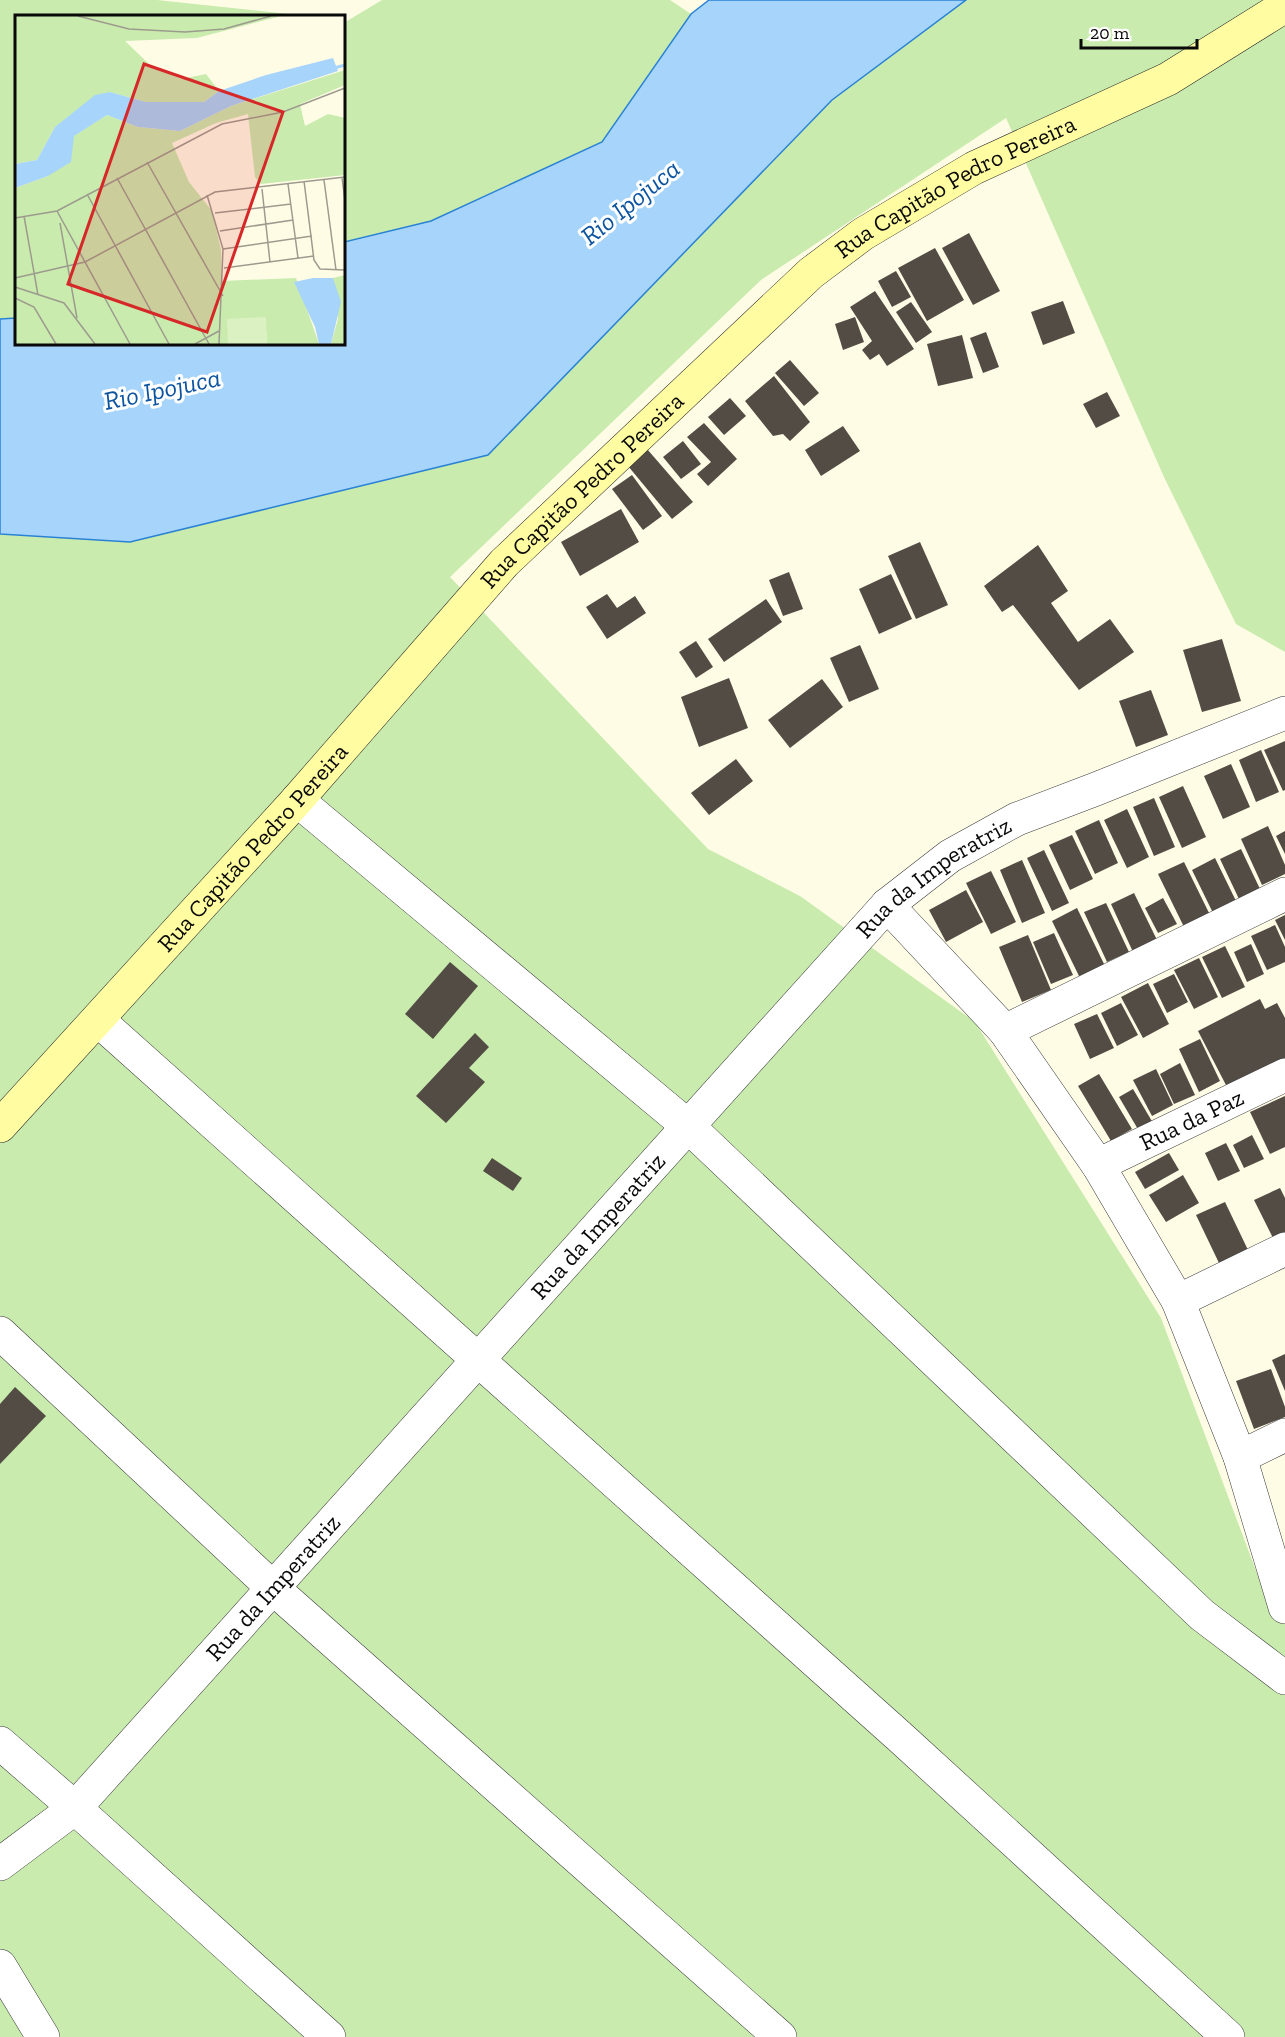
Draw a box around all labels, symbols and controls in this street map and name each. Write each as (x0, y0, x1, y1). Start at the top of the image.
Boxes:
scale bar (1081, 12, 1196, 50)
inset map (15, 15, 345, 345)
text: 20 m (1090, 22, 1130, 44)
street label: Rua Capitão Pedro Pereira (829, 108, 1080, 264)
water label: Rio Ipojuca (574, 152, 686, 252)
water label: Rio Ipojuca (101, 361, 223, 417)
street label: Rua Capitão Pedro Pereira (474, 386, 690, 594)
street label: Rua Capitão Pedro Pereira (151, 737, 354, 957)
street label: Rua da Imperatriz (849, 810, 1016, 944)
street label: Rua da Paz (1135, 1082, 1248, 1157)
street label: Rua da Imperatriz (524, 1147, 671, 1305)
street label: Rua da Imperatriz (199, 1508, 346, 1667)

